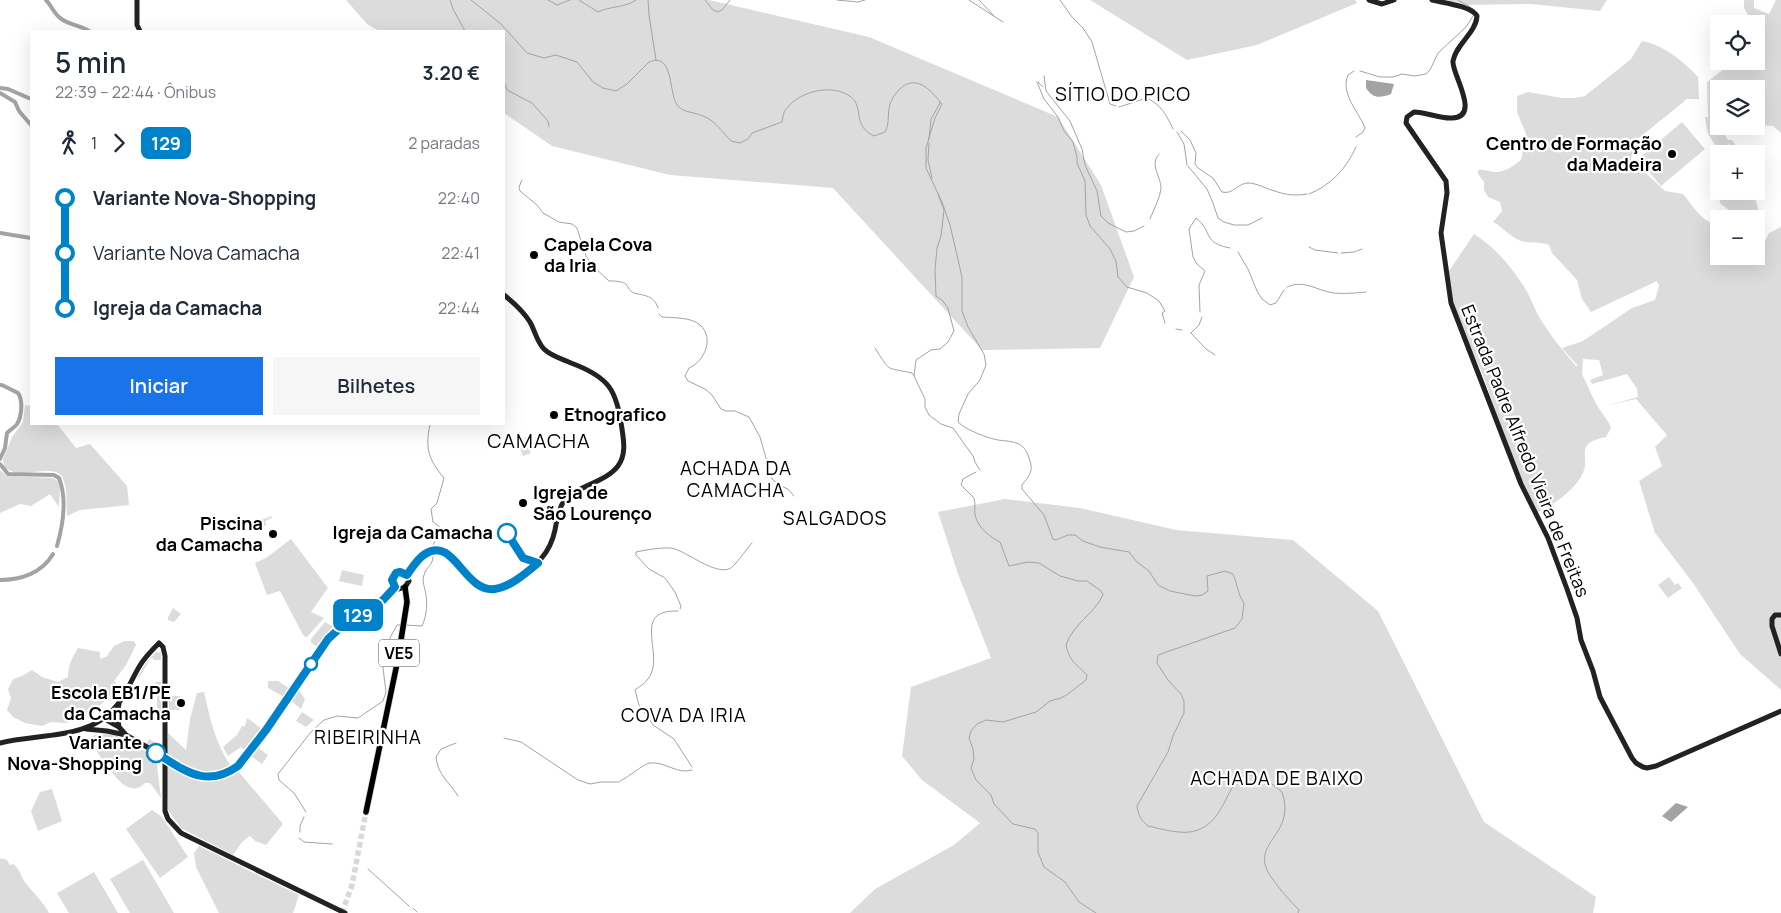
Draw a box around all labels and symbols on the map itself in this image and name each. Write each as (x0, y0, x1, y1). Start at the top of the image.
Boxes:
district label: SÍTIO DO PICO (1055, 81, 1191, 107)
place label: Centro de Formação da Madeira (1486, 131, 1662, 176)
marker: Centro de Formação da Madeira (1666, 148, 1678, 160)
place label: Capela Cova da Iria (544, 232, 652, 277)
marker: Capela Cova da Iria (528, 249, 540, 261)
street label: Estrada Padre Alfredo Vieira de Freitas (1456, 301, 1596, 600)
place label: Etnografico (564, 402, 666, 426)
marker: Etnografico (548, 409, 560, 421)
district label: CAMACHA (487, 427, 591, 454)
district label: ACHADA DA CAMACHA (680, 455, 792, 503)
place label: Igreja de São Lourenço (533, 480, 652, 525)
marker: Igreja de São Lourenço (517, 497, 529, 509)
district label: SALGADOS (783, 505, 887, 531)
place label: Piscina da Camacha (156, 511, 263, 556)
place label: Igreja da Camacha (333, 520, 493, 544)
marker: Igreja da Camacha (497, 523, 517, 543)
marker: Piscina da Camacha (267, 528, 279, 540)
line badge: 129 (329, 599, 387, 631)
road number: VE5 (379, 640, 419, 666)
unlabelled marker (304, 657, 318, 671)
place label: Escola EB1/PE da Camacha (51, 680, 171, 725)
marker: Escola EB1/PE da Camacha (175, 697, 187, 709)
district label: COVA DA IRIA (621, 702, 747, 728)
district label: RIBEIRINHA (314, 724, 422, 750)
place label: Variante Nova-Shopping (7, 730, 142, 775)
marker: Variante Nova-Shopping (146, 743, 166, 763)
district label: ACHADA DE BAIXO (1190, 765, 1364, 791)

